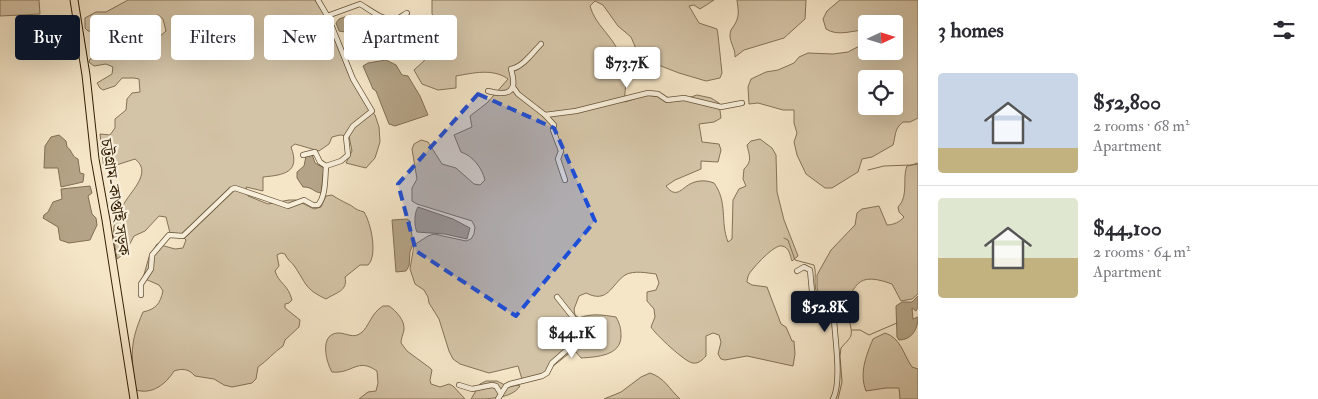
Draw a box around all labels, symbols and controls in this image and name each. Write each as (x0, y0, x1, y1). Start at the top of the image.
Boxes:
chip: Buy (15, 15, 80, 60)
chip: Rent (90, 15, 161, 60)
chip: Filters (171, 15, 254, 60)
chip: New (264, 15, 334, 60)
chip: Apartment (344, 15, 457, 60)
north arrow (858, 15, 902, 60)
map controls (858, 15, 903, 115)
icon: filters (1270, 16, 1298, 44)
text: 3 homes (938, 17, 1004, 44)
pin: $73.7K (586, 46, 668, 89)
text: $73.7K (605, 53, 649, 73)
button: locate (858, 70, 903, 115)
text: $52,800 (1093, 89, 1161, 116)
icon: home (978, 93, 1038, 153)
text: 2 rooms · 68 m² (1093, 116, 1189, 136)
street label: চট্টগ্রাম-কাপ্তাই সড়ক (96, 136, 135, 258)
text: Apartment (1093, 136, 1161, 156)
text: $44,100 (1093, 215, 1162, 242)
icon: home (978, 218, 1038, 278)
text: 2 rooms · 64 m² (1093, 242, 1191, 262)
text: Apartment (1093, 262, 1161, 282)
pin: $52.8K (784, 290, 866, 333)
text: $52.8K (802, 297, 848, 317)
pin: $44.1K (531, 316, 613, 359)
text: $44.1K (549, 323, 595, 343)

